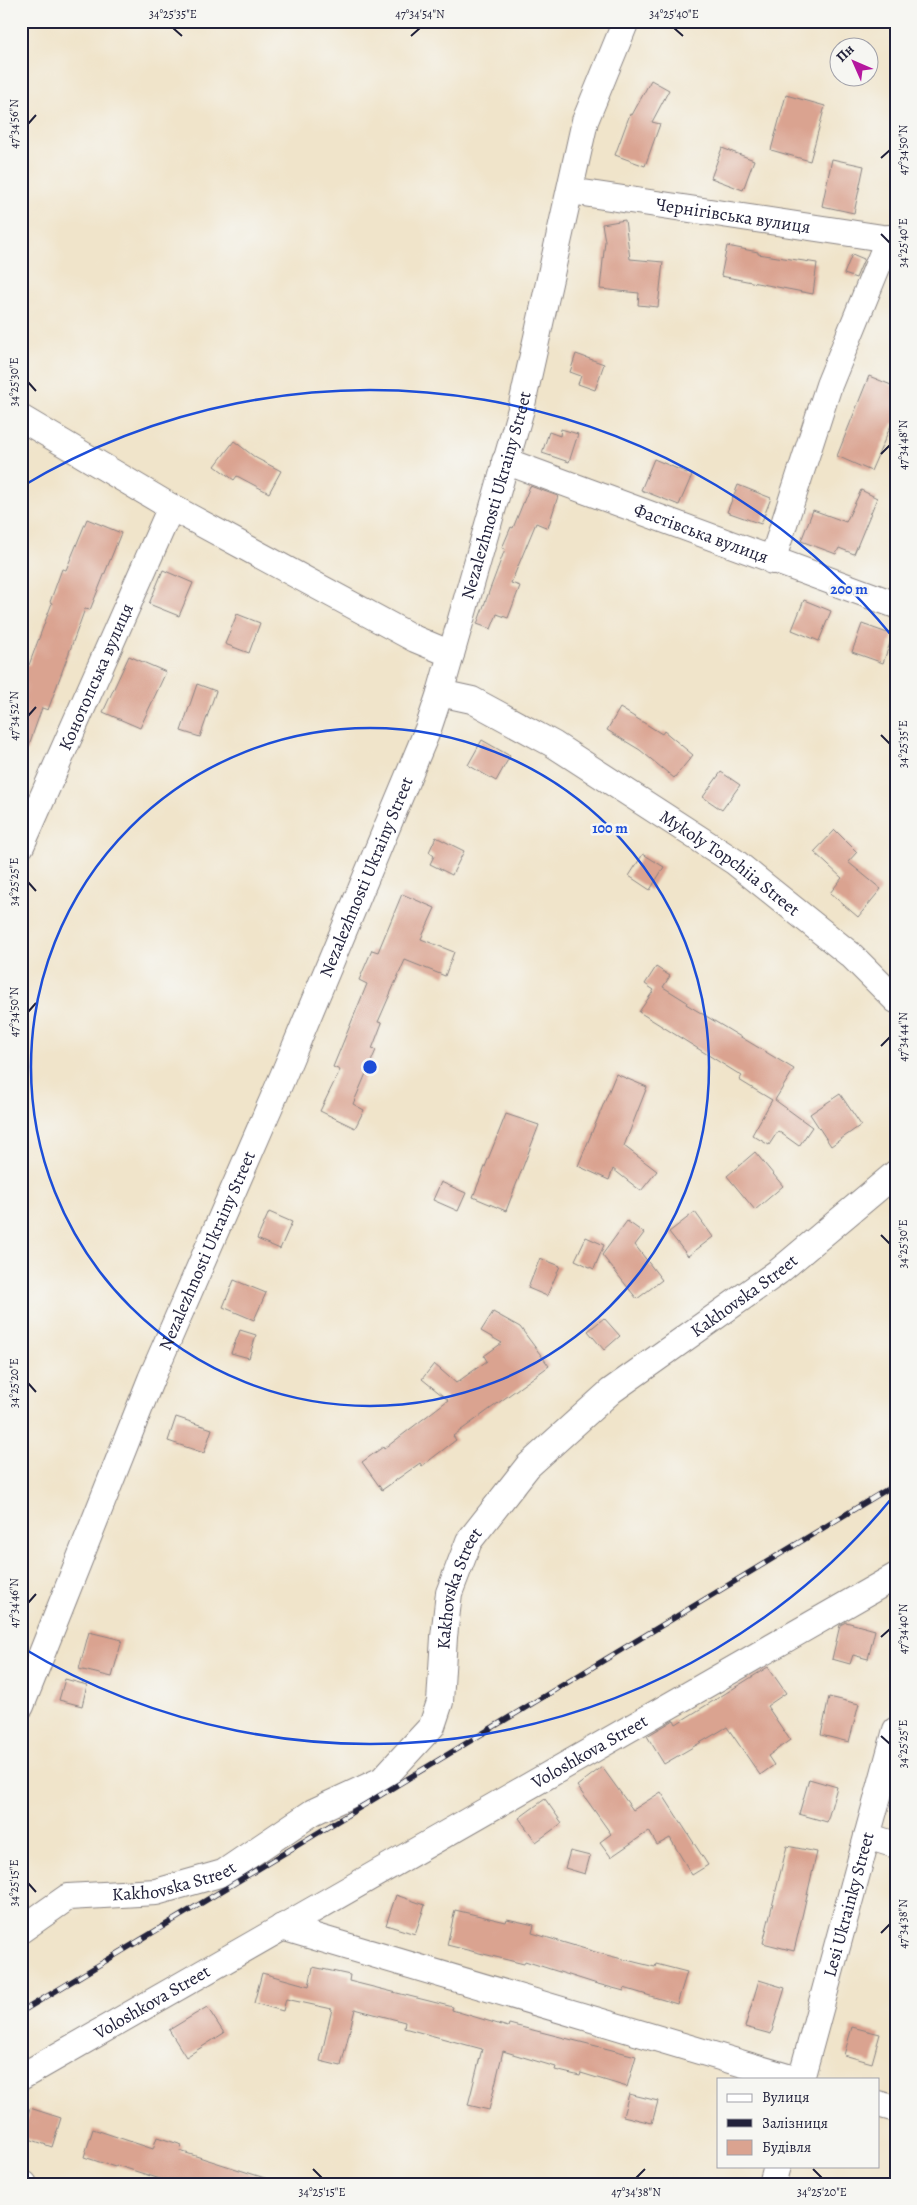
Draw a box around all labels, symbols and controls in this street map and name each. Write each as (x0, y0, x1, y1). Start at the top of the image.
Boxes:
text: 34°25'35"E (149, 6, 197, 22)
text: 47°34'54"N (395, 6, 445, 22)
text: 34°25'40"E (649, 6, 699, 22)
north arrow (830, 38, 880, 88)
text: Пн (832, 40, 858, 66)
text: 47°34'56"N (6, 99, 22, 149)
text: 47°34'50"N (895, 124, 911, 175)
street label: Чернігівська вулиця (654, 192, 812, 239)
text: 34°25'40"E (895, 218, 911, 268)
text: 34°25'30"E (6, 357, 22, 407)
street label: Nezalezhnosti Ukrainy Street (455, 389, 537, 602)
text: 47°34'48"N (895, 420, 911, 470)
street label: Фастівська вулиця (630, 497, 772, 569)
text: 200 m (830, 579, 868, 599)
street label: Конотопська вулиця (53, 599, 139, 754)
text: 47°34'52"N (6, 691, 22, 741)
text: 34°25'35"E (895, 720, 911, 768)
street label: Nezalezhnosti Ukrainy Street (314, 773, 419, 981)
street label: Mykoly Topchiia Street (655, 804, 805, 921)
text: 100 m (592, 818, 628, 838)
text: 34°25'25"E (6, 858, 22, 906)
text: 47°34'50"N (6, 986, 22, 1037)
text: 47°34'44"N (895, 1012, 911, 1062)
centre of rings (361, 1058, 379, 1076)
street label: Nezalezhnosti Ukrainy Street (153, 1147, 261, 1354)
text: 34°25'30"E (895, 1219, 911, 1269)
street label: Kakhovska Street (686, 1249, 803, 1343)
text: 34°25'20"E (6, 1358, 22, 1408)
street label: Kakhovska Street (431, 1522, 487, 1650)
text: 47°34'46"N (6, 1578, 22, 1628)
text: 47°34'40"N (895, 1603, 911, 1654)
street label: Voloshkova Street (526, 1709, 652, 1795)
text: 34°25'25"E (895, 1720, 911, 1768)
street label: Lesi Ukrainky Street (817, 1829, 880, 1980)
street label: Kakhovska Street (111, 1856, 241, 1906)
text: 34°25'15"E (6, 1860, 22, 1906)
text: 47°34'38"N (895, 1899, 911, 1949)
street label: Voloshkova Street (89, 1959, 215, 2045)
legend (717, 2078, 880, 2168)
text: Вулиця (762, 2087, 809, 2107)
text: Залізниця (762, 2113, 828, 2133)
text: Будівля (762, 2137, 811, 2157)
text: 34°25'15"E (299, 2184, 345, 2200)
text: 47°34'38"N (611, 2184, 661, 2200)
text: 34°25'20"E (797, 2184, 847, 2200)

